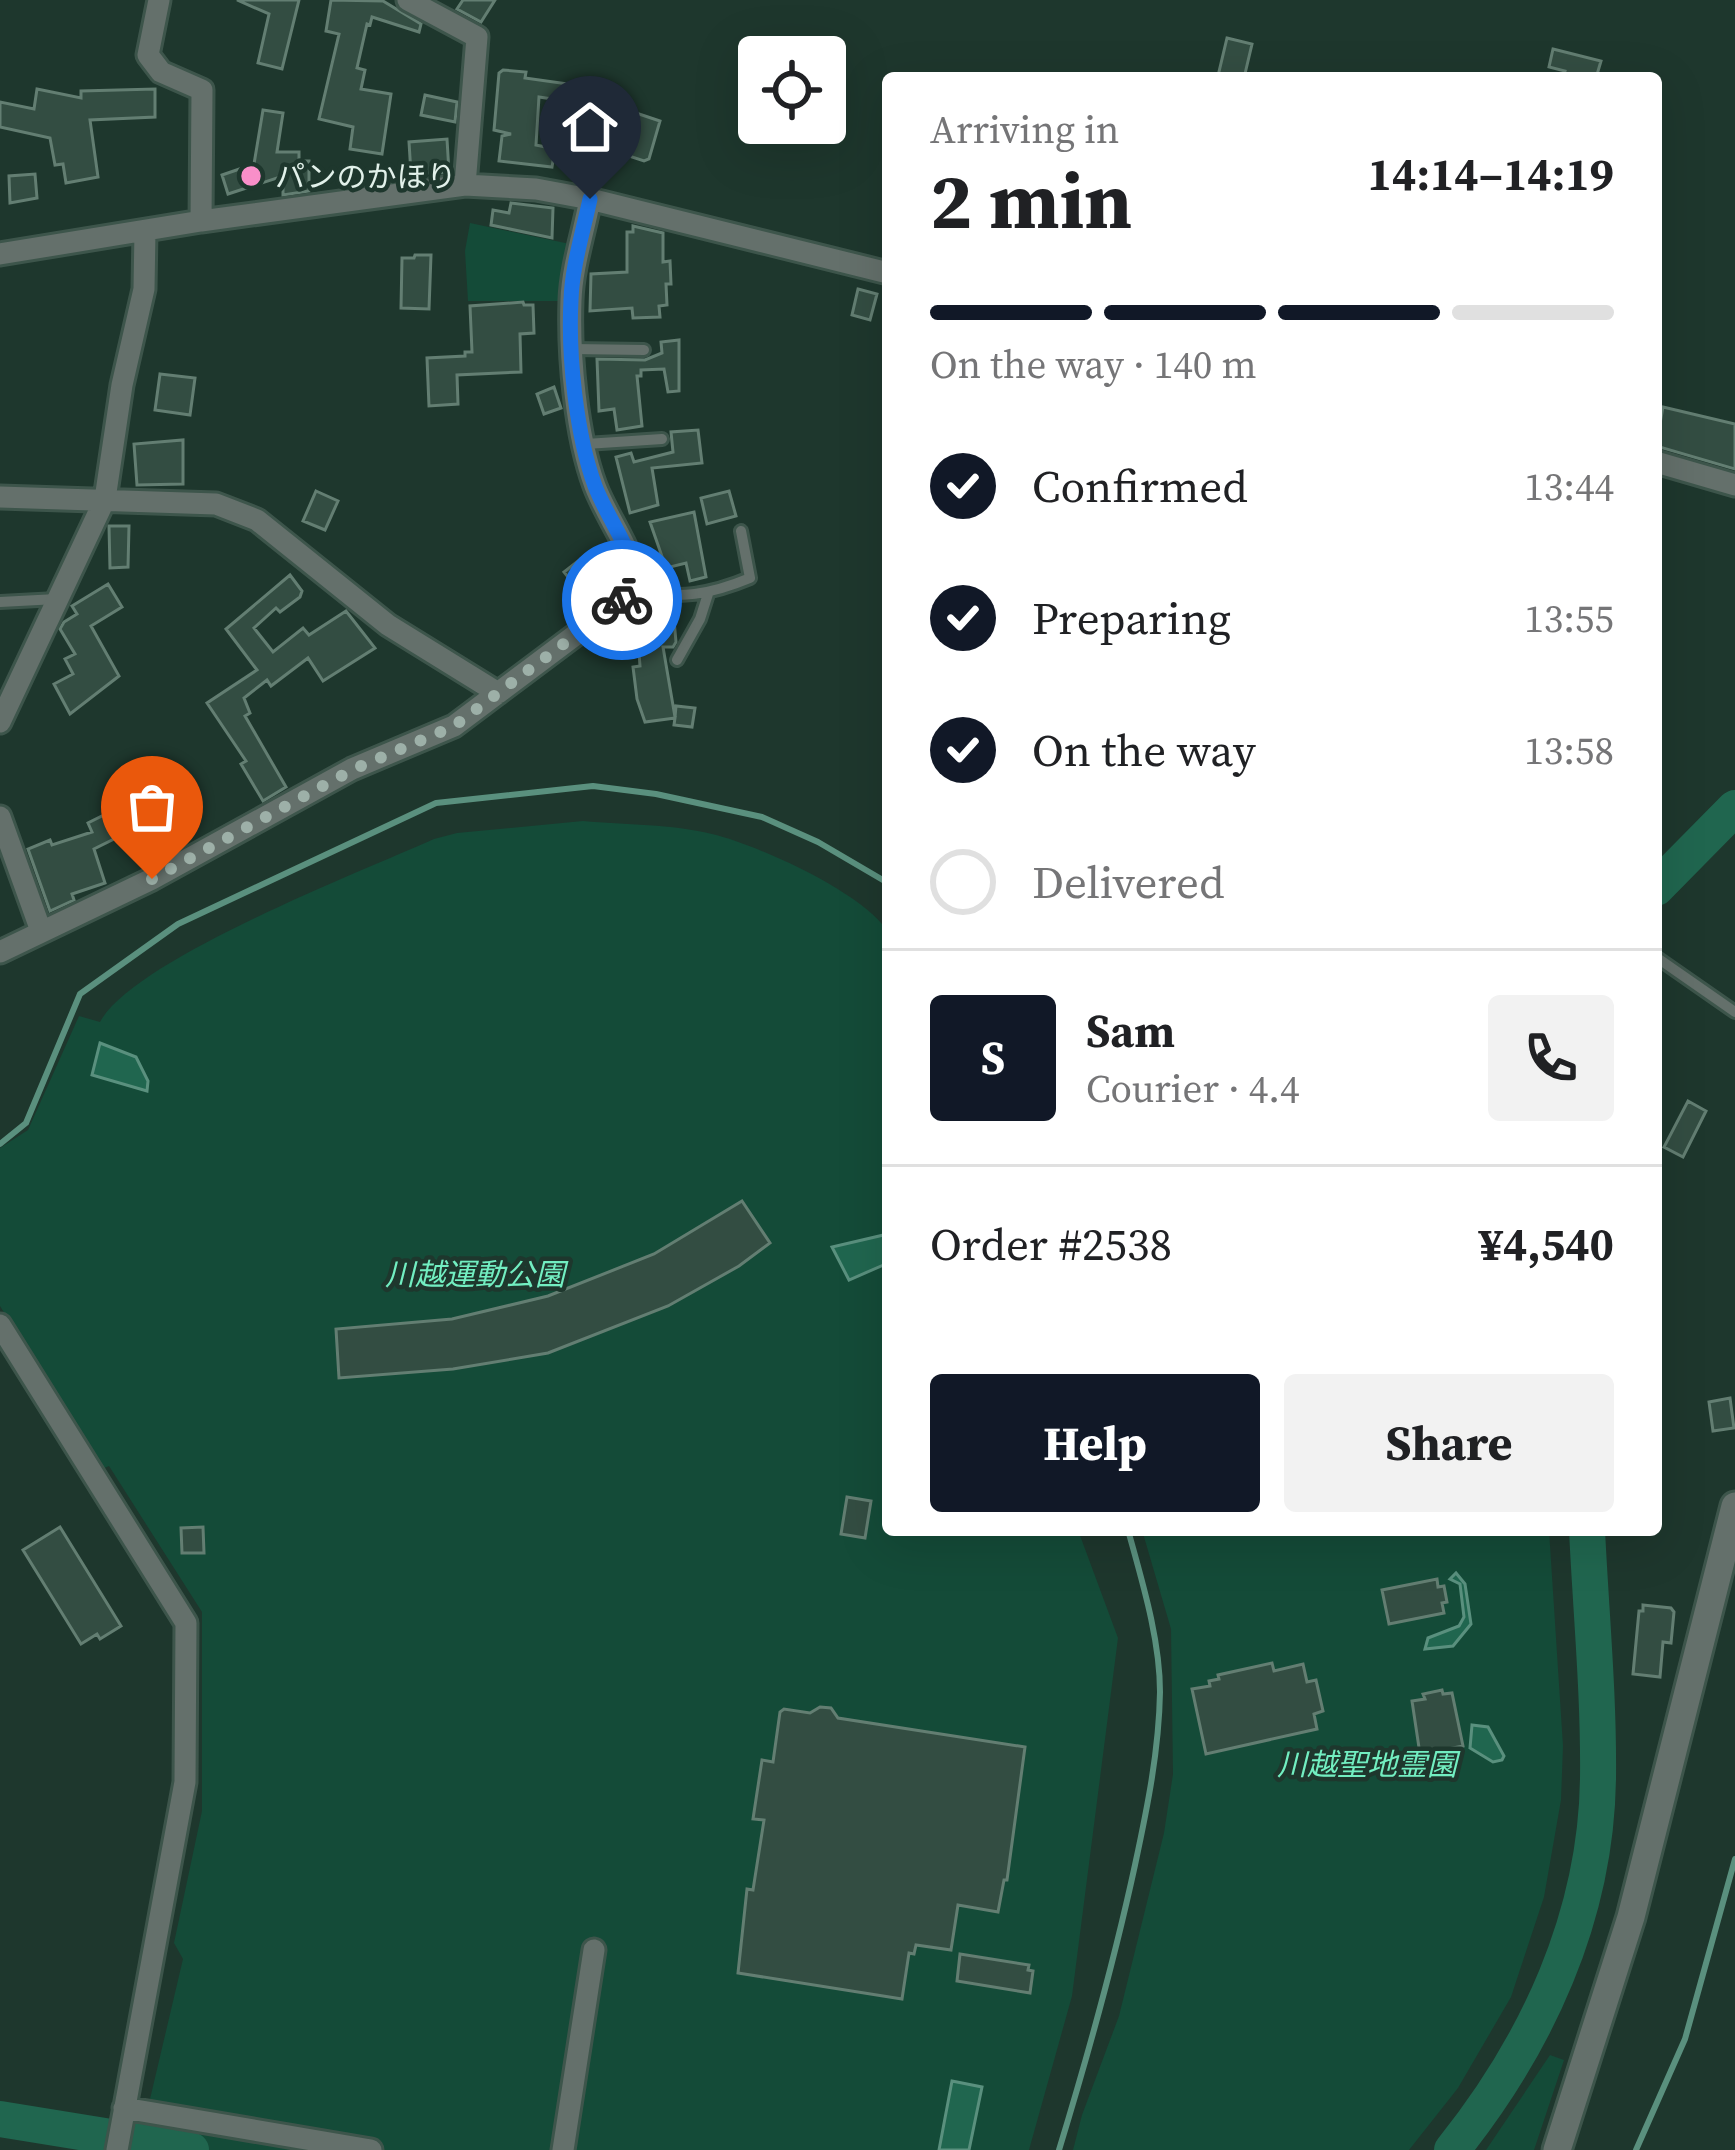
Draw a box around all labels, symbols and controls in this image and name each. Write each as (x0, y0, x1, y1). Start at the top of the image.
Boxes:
map controls (738, 36, 846, 144)
button: locate (738, 36, 846, 144)
pin (539, 76, 641, 199)
icon: home (557, 94, 623, 160)
text: Arriving in (930, 103, 1119, 156)
text: 14:14–14:19 (1368, 143, 1614, 205)
text: 2 min (930, 147, 1132, 254)
place label: パンのかほり (275, 156, 457, 197)
marker: パンのかほり (238, 163, 264, 189)
text: On the way · 140 m (930, 338, 1257, 391)
icon: check (930, 453, 996, 519)
text: Confirmed (1032, 455, 1248, 517)
text: 13:44 (1524, 460, 1614, 513)
courier (562, 540, 682, 660)
icon: bike (589, 567, 655, 633)
icon: check (930, 585, 996, 651)
text: Preparing (1032, 587, 1231, 649)
text: 13:55 (1524, 592, 1614, 645)
icon: check (930, 717, 996, 783)
text: On the way (1032, 719, 1256, 781)
text: 13:58 (1524, 724, 1614, 777)
pin (101, 756, 203, 879)
icon: bag (119, 774, 185, 840)
text: Delivered (1032, 851, 1224, 913)
button: phone (1488, 995, 1614, 1121)
text: Sam (1086, 1000, 1175, 1062)
text: S (981, 1027, 1005, 1089)
text: Courier · 4.4 (1086, 1062, 1299, 1115)
text: Order #2538 (930, 1213, 1172, 1275)
text: ¥4,540 (1479, 1213, 1614, 1275)
park label: 川越運動公園 (385, 1254, 569, 1295)
button: Help (930, 1374, 1260, 1512)
button: Share (1284, 1374, 1614, 1512)
park label: 川越聖地霊園 (1277, 1744, 1461, 1785)

